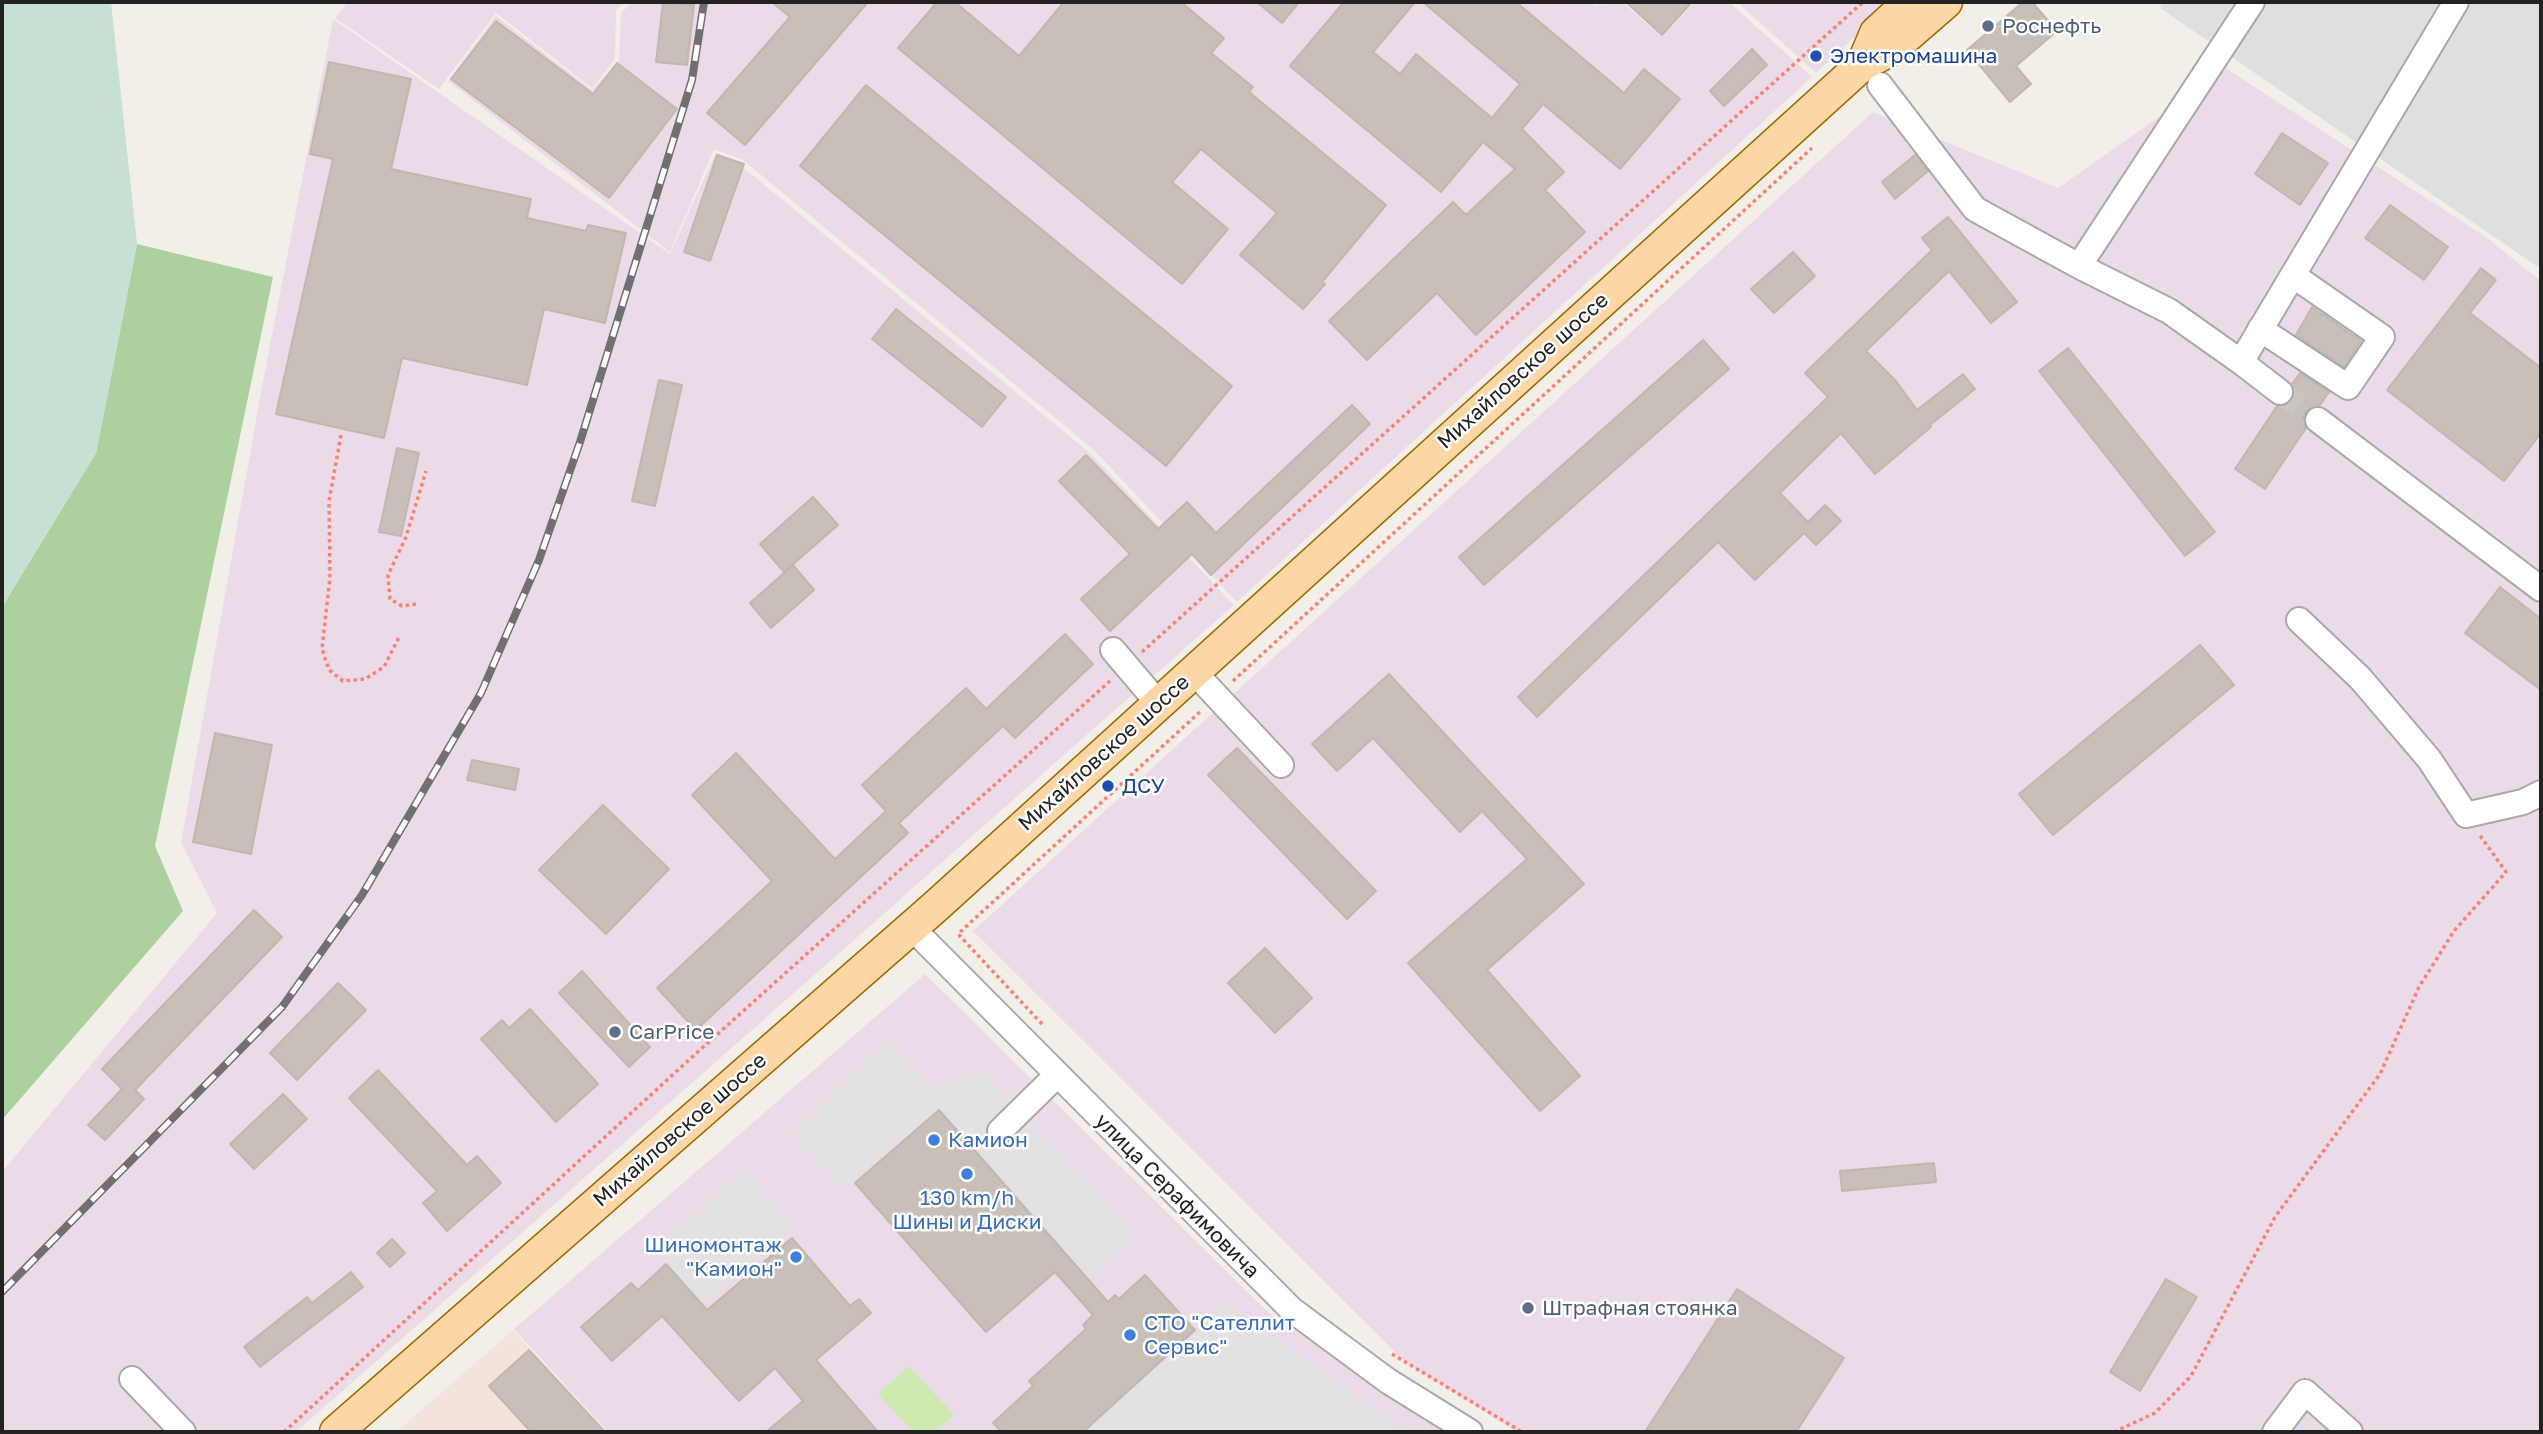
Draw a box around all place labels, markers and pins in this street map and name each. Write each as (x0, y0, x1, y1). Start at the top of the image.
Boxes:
place label: Роснефть (2002, 13, 2101, 39)
marker: Роснефть (1980, 18, 1996, 34)
place label: Электромашина (1830, 43, 1997, 69)
marker: Электромашина (1808, 48, 1824, 64)
place label: ДСУ (1122, 773, 1165, 799)
marker: ДСУ (1100, 778, 1116, 794)
place label: CarPrice (629, 1019, 715, 1045)
marker: CarPrice (607, 1024, 623, 1040)
place label: Камион (948, 1127, 1028, 1153)
marker: Камион (926, 1132, 942, 1148)
marker: 130 km/h Шины и Диски (959, 1166, 975, 1182)
place label: 130 km/h Шины и Диски (892, 1185, 1042, 1235)
place label: Шиномонтаж "Камион" (644, 1232, 782, 1282)
marker: Шиномонтаж "Камион" (788, 1249, 804, 1265)
place label: Штрафная стоянка (1542, 1295, 1738, 1321)
marker: Штрафная стоянка (1520, 1300, 1536, 1316)
place label: СТО "Сателлит Сервис" (1144, 1310, 1295, 1360)
marker: СТО "Сателлит Сервис" (1122, 1327, 1138, 1343)

